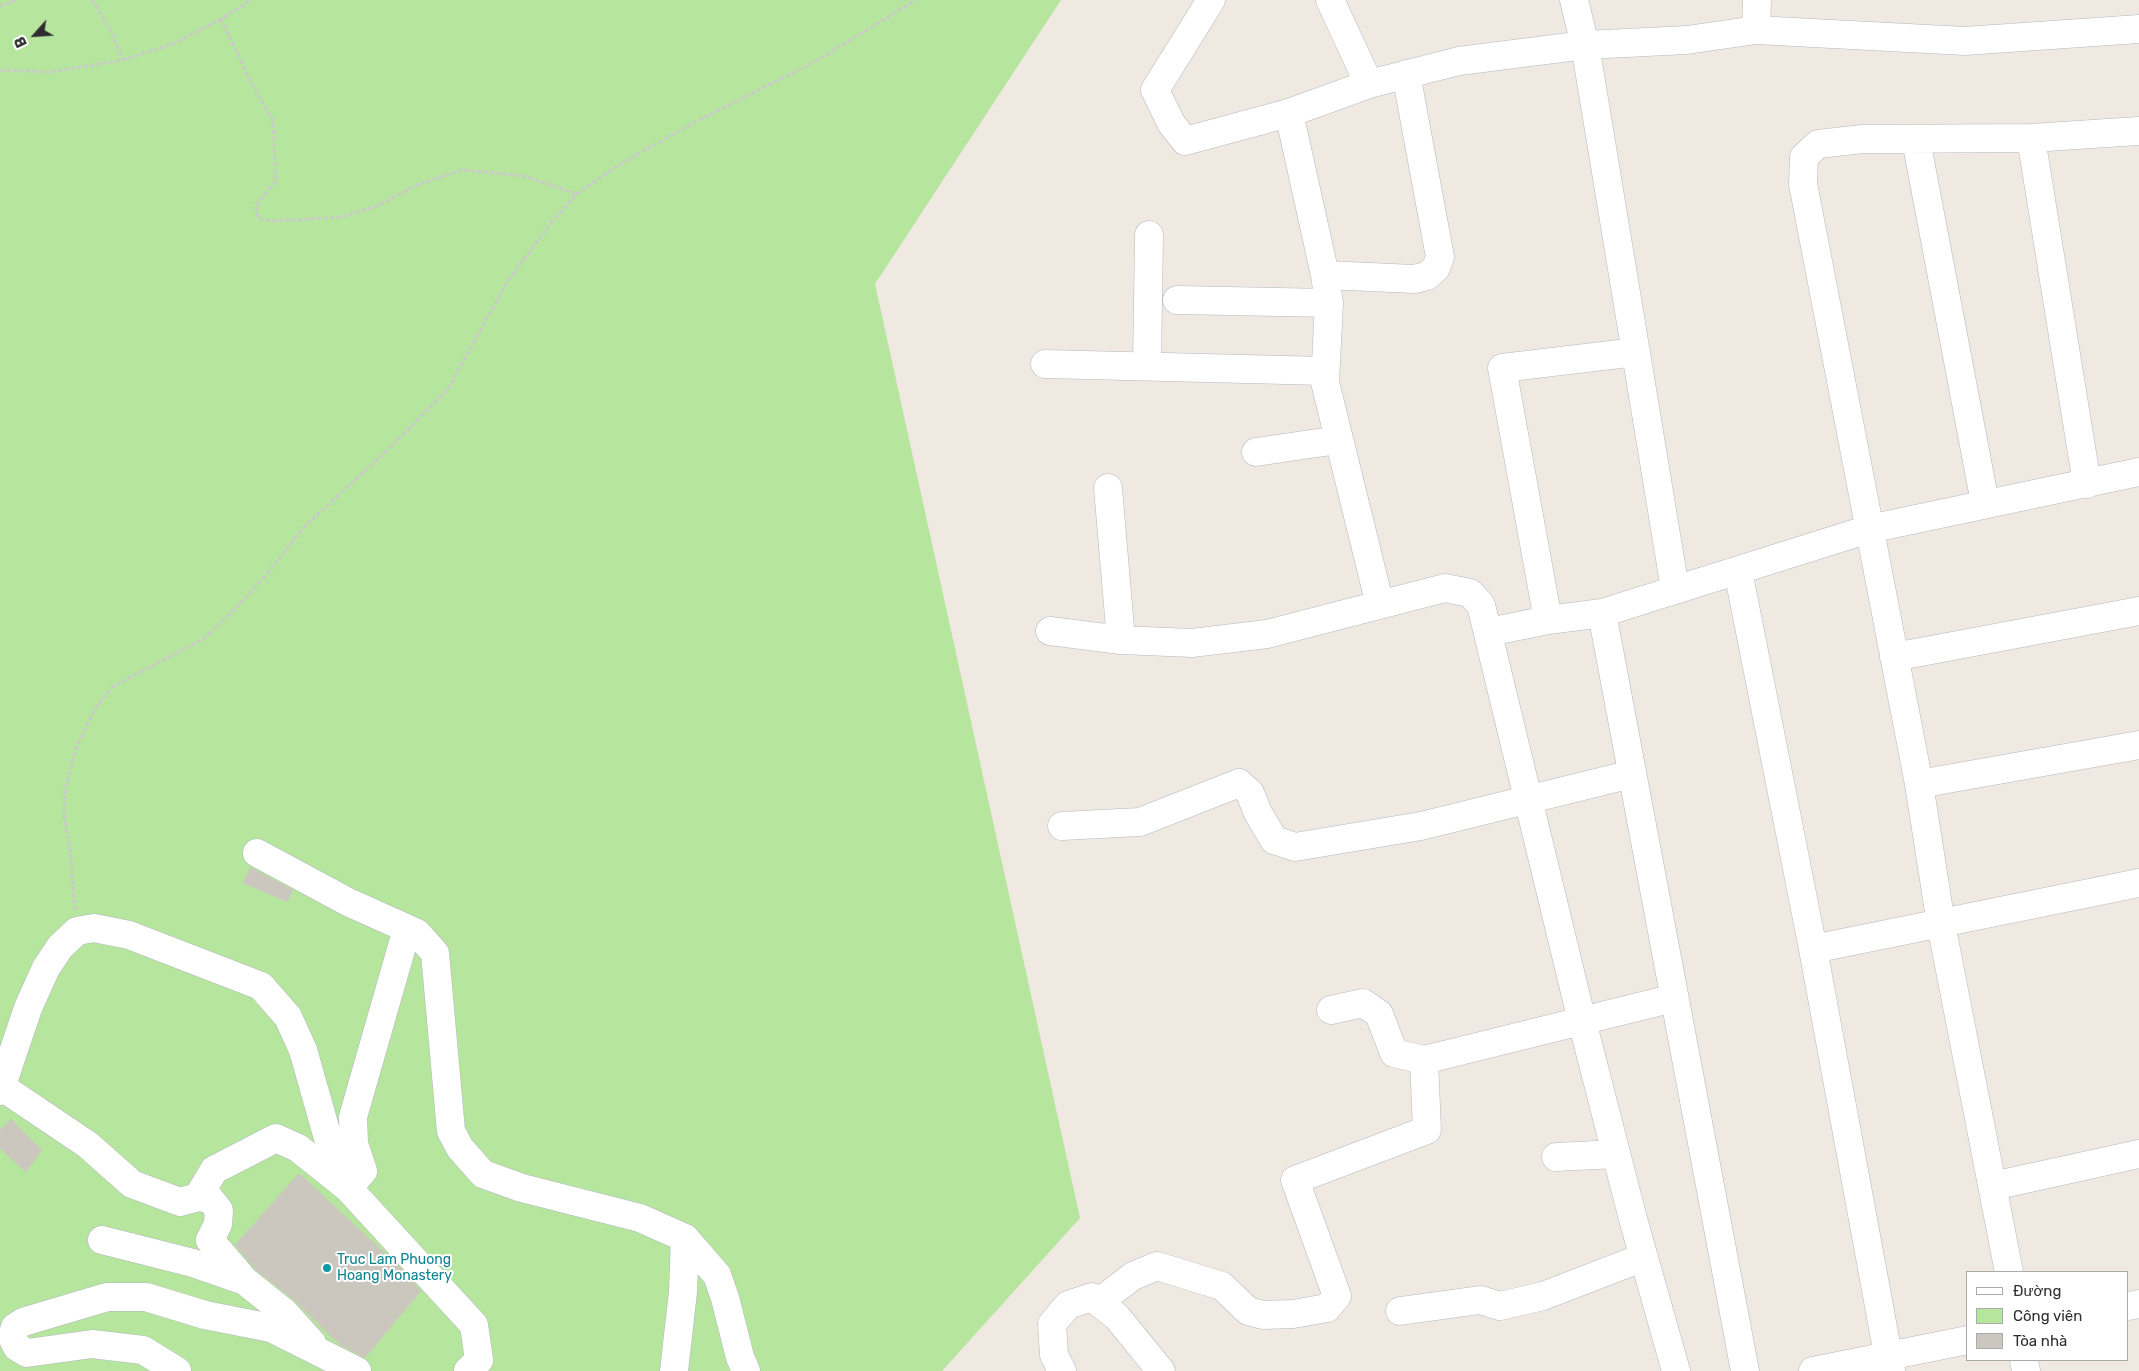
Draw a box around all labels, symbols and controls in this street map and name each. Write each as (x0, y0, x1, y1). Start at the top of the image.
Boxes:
north arrow (10, 10, 60, 60)
text: B (11, 34, 31, 50)
place label: Truc Lam Phuong Hoang Monastery (337, 1252, 452, 1284)
marker: Truc Lam Phuong Hoang Monastery (321, 1262, 333, 1274)
legend (1966, 1271, 2129, 1361)
text: Đường (2013, 1282, 2061, 1300)
text: Công viên (2013, 1307, 2082, 1325)
text: Tòa nhà (2013, 1332, 2067, 1350)

